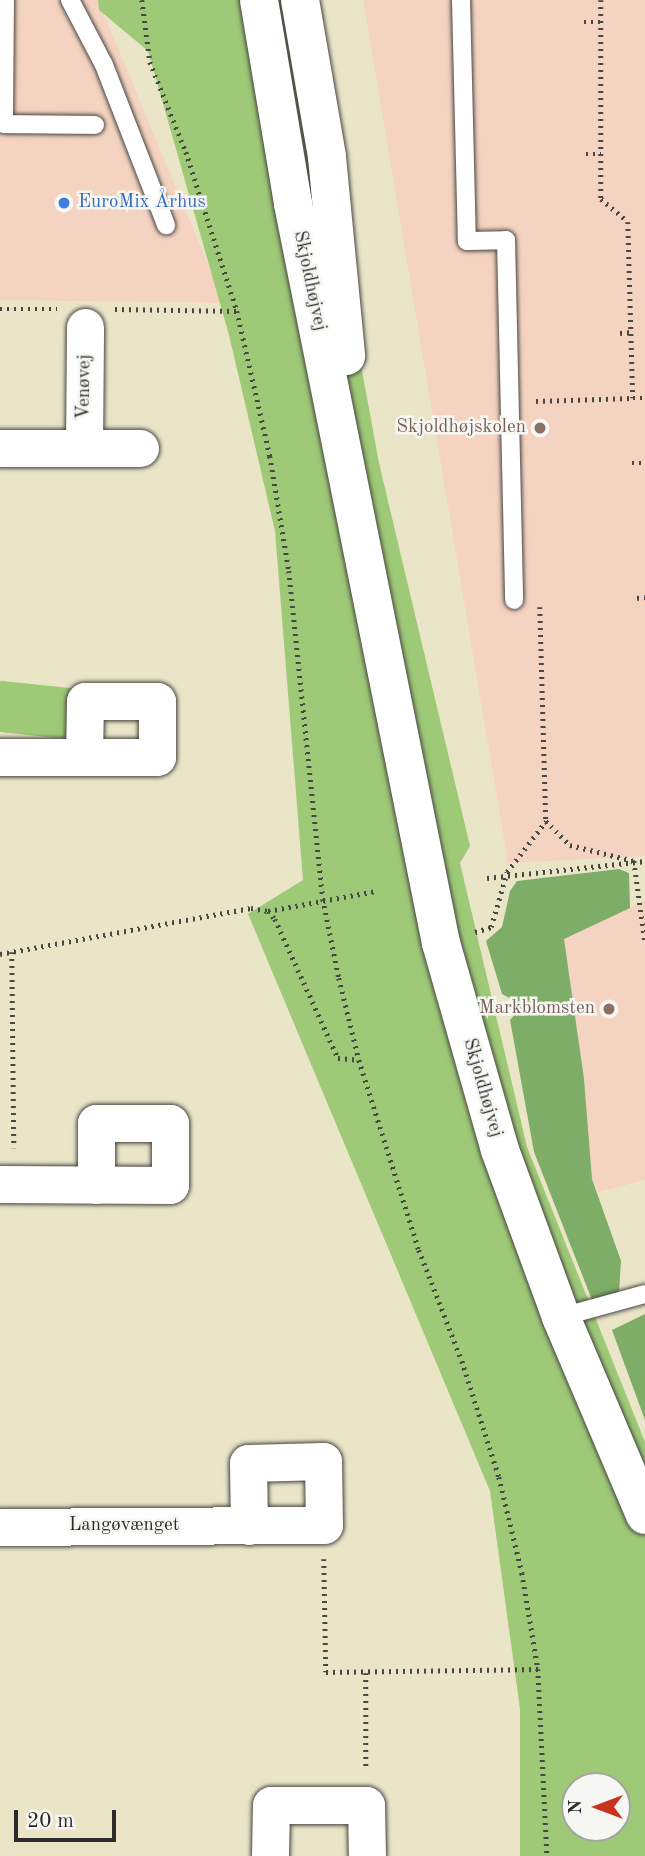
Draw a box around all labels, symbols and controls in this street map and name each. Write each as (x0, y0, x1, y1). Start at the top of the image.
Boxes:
place label: EuroMix Århus (78, 192, 206, 214)
marker: EuroMix Århus (56, 195, 72, 211)
street label: Skjoldhøjvej (287, 229, 331, 333)
street label: Venøvej (73, 354, 97, 420)
place label: Skjoldhøjskolen (396, 417, 526, 439)
marker: Skjoldhøjskolen (532, 420, 548, 436)
place label: Markblomsten (479, 998, 595, 1020)
marker: Markblomsten (601, 1001, 617, 1017)
street label: Skjoldhøjvej (457, 1036, 507, 1140)
street label: Langøvænget (69, 1515, 179, 1537)
north arrow (561, 1772, 631, 1842)
scale bar (18, 1797, 119, 1841)
text: N (567, 1800, 586, 1814)
text: 20 m (27, 1811, 74, 1832)

